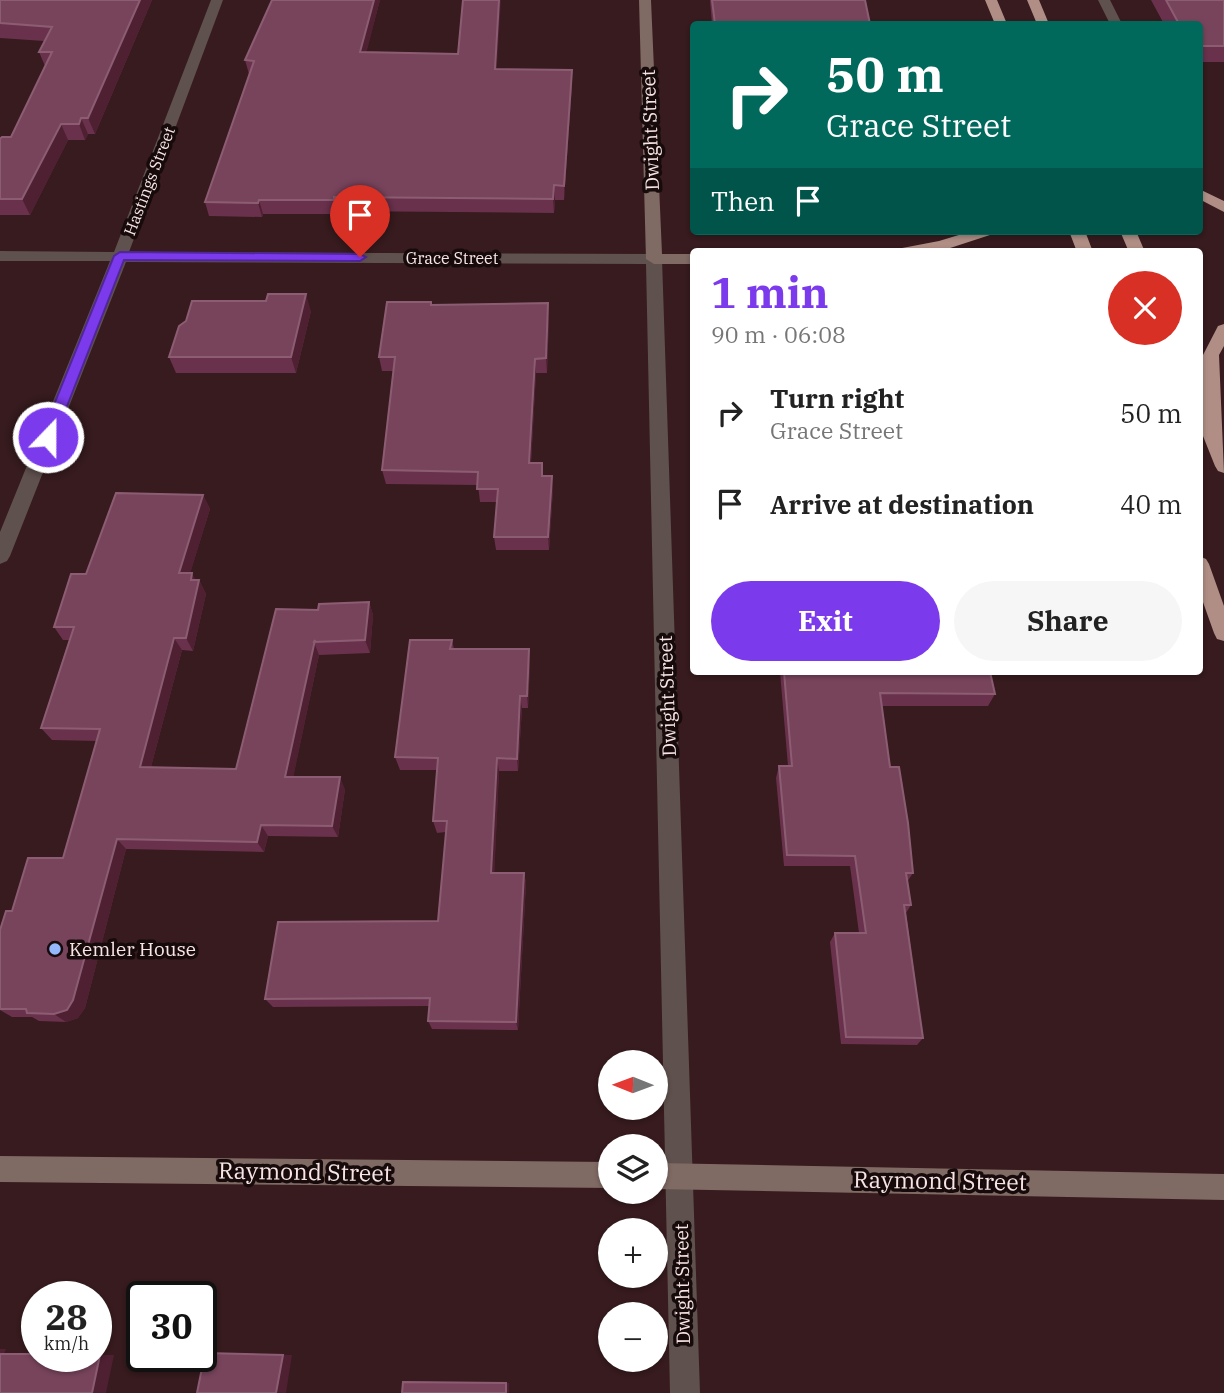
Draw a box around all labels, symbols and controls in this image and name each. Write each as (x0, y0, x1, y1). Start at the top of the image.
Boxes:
text: 50 m (826, 42, 944, 105)
icon: right (711, 49, 802, 140)
street label: Dwight Street (636, 69, 664, 191)
text: Grace Street (826, 104, 1011, 146)
street label: Hastings Street (119, 123, 179, 238)
icon: arrive (789, 182, 827, 220)
text: Then (711, 184, 775, 218)
pin (330, 185, 390, 257)
icon: arrive (341, 196, 379, 234)
street label: Grace Street (406, 248, 499, 268)
text: 1 min (711, 265, 829, 320)
button: close (1108, 271, 1182, 345)
text: 90 m · 06:08 (711, 319, 846, 349)
text: Turn right (770, 381, 904, 415)
icon: right (711, 394, 749, 432)
text: 50 m (1120, 396, 1182, 430)
position arrow (11, 400, 85, 474)
text: Grace Street (770, 415, 903, 445)
icon: arrive (711, 485, 749, 523)
text: Arrive at destination (770, 487, 1034, 521)
text: 40 m (1120, 487, 1182, 521)
button: Exit (711, 581, 940, 661)
button: Share (954, 581, 1182, 661)
street label: Dwight Street (653, 635, 681, 757)
place label: Kemler House (69, 937, 196, 961)
marker: Kemler House (47, 941, 63, 957)
north arrow (598, 1050, 668, 1120)
map controls (598, 1050, 668, 1372)
button: layers (598, 1134, 668, 1204)
street label: Raymond Street (218, 1154, 392, 1188)
street label: Raymond Street (853, 1163, 1027, 1197)
button: + (598, 1218, 668, 1288)
street label: Dwight Street (669, 1223, 695, 1345)
speed limit sign: 30 (126, 1281, 217, 1372)
text: 28 (45, 1294, 88, 1340)
button: − (598, 1302, 668, 1372)
text: km/h (44, 1332, 89, 1355)

